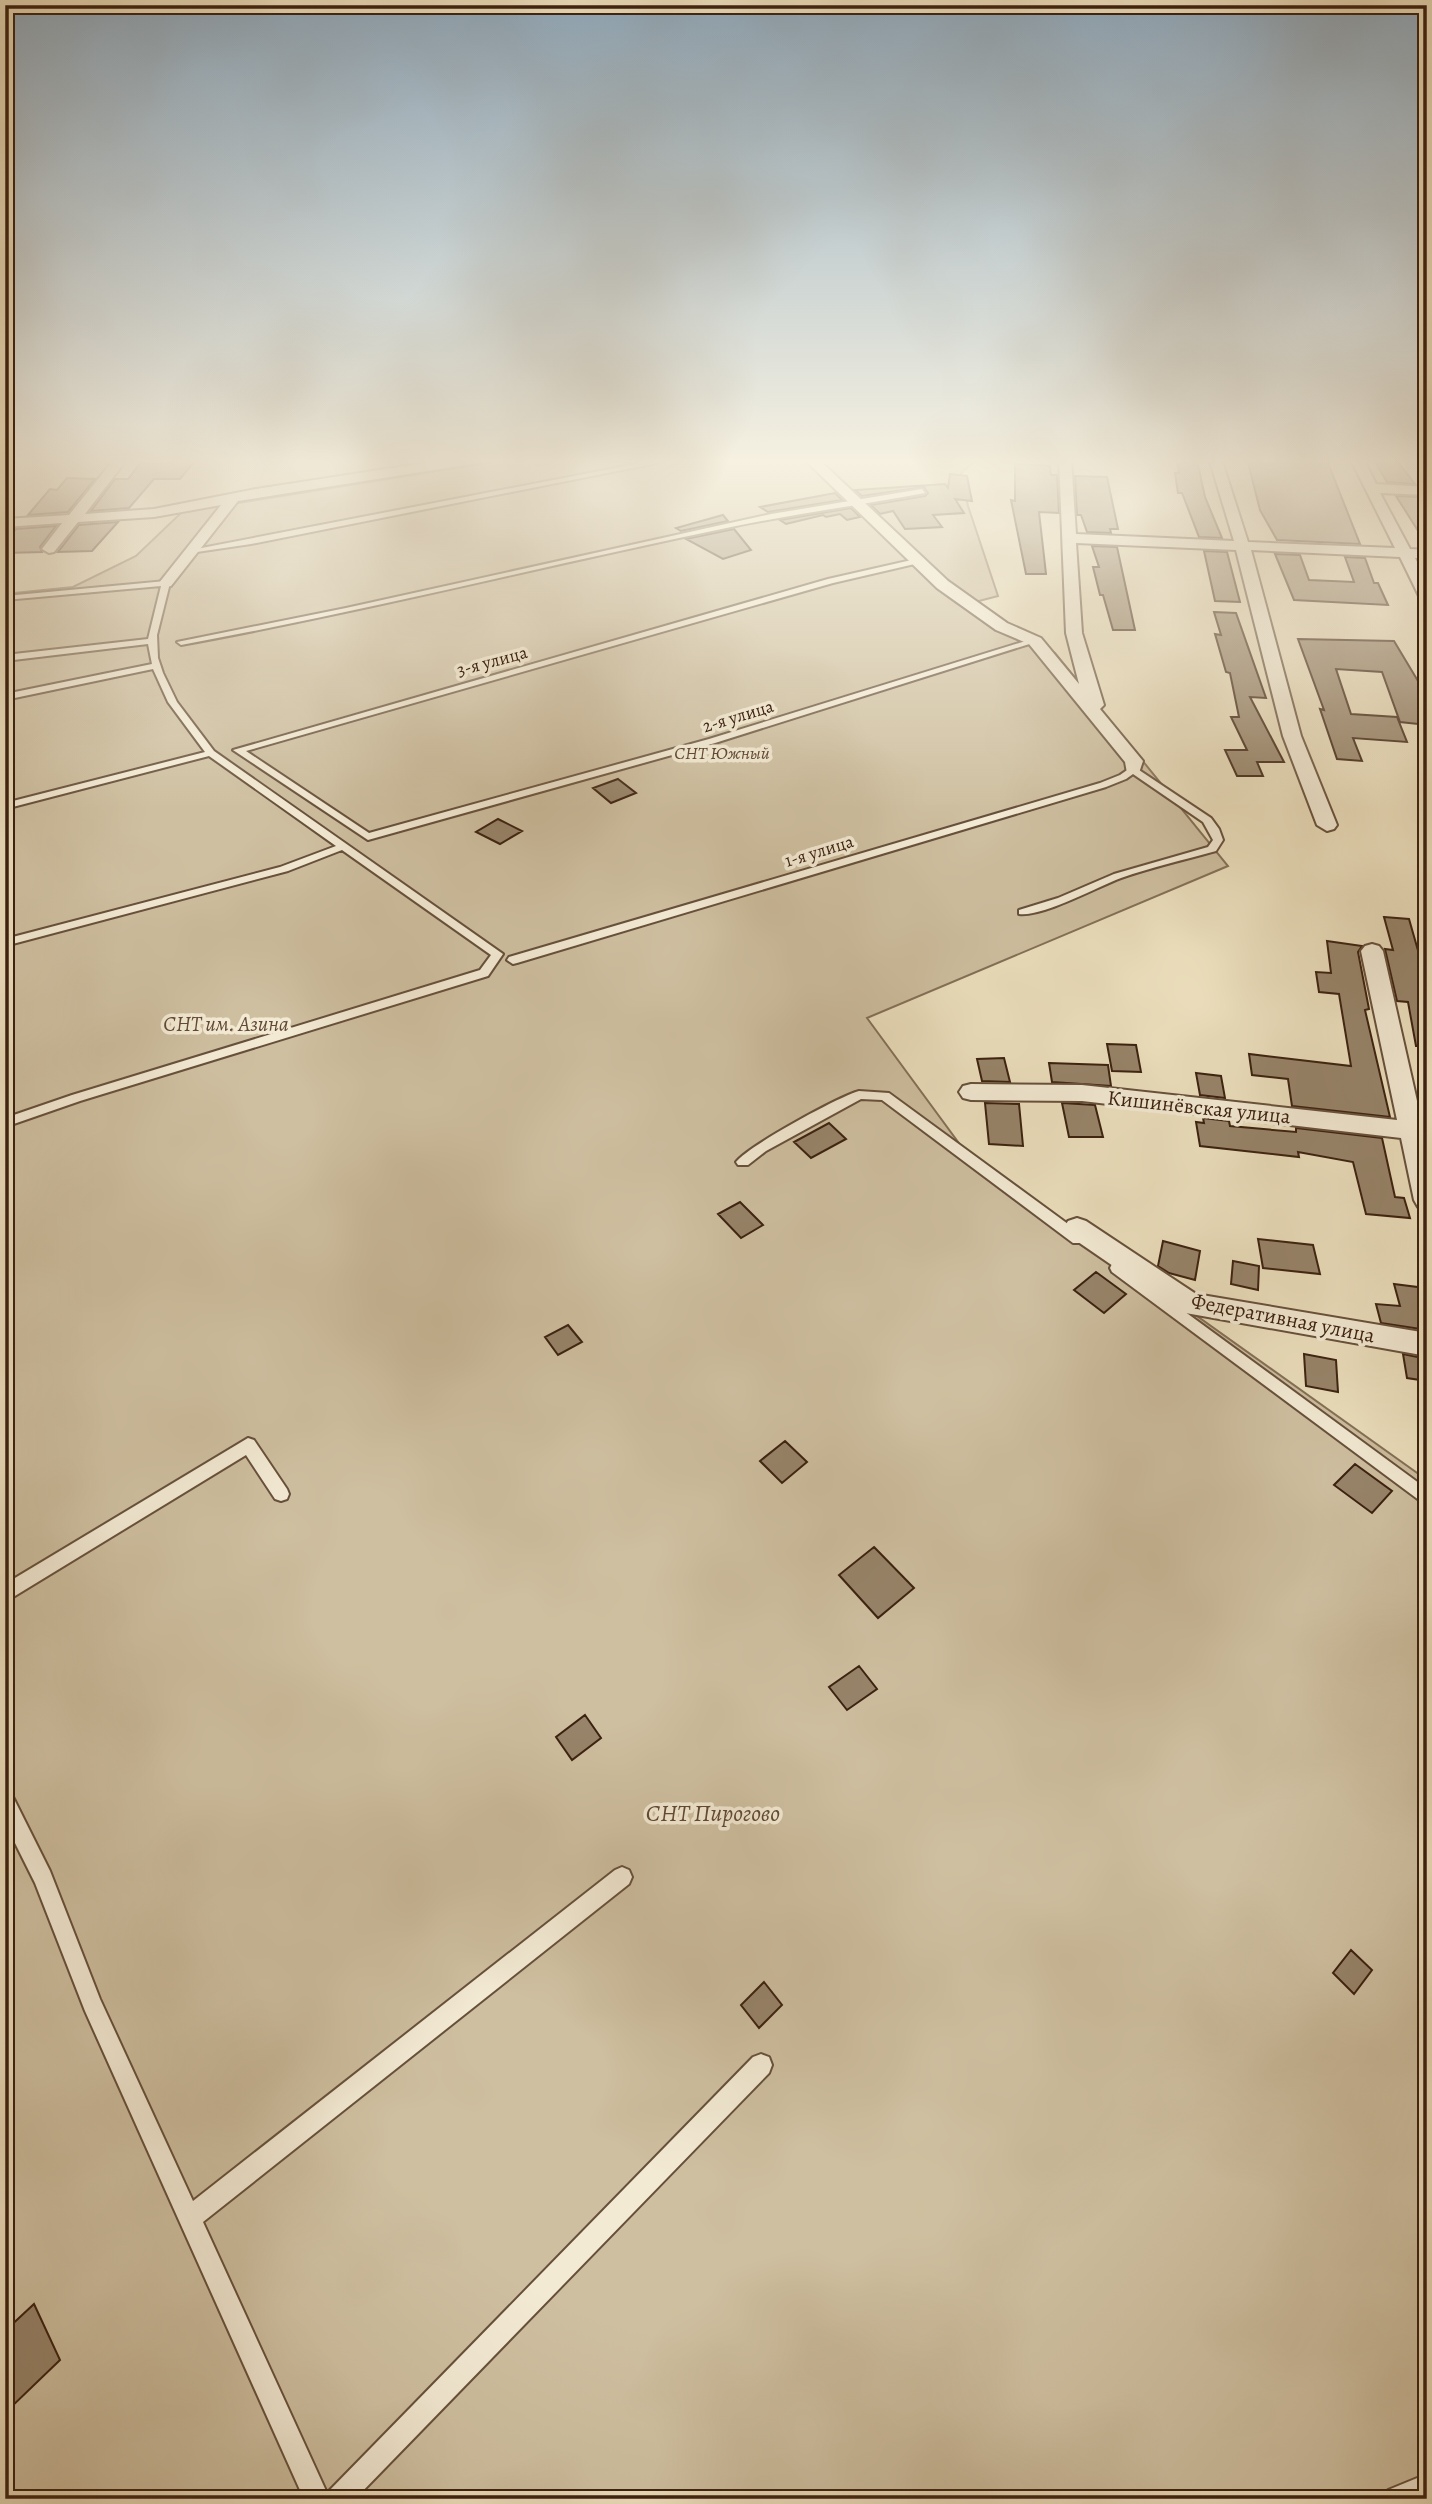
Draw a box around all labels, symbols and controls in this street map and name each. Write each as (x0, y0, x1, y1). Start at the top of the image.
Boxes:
street label: 3-я улица (454, 640, 531, 682)
street label: 2-я улица (699, 694, 777, 738)
park label: СНТ Южный (674, 741, 770, 765)
street label: 1-я улица (782, 829, 857, 873)
park label: СНТ им. Азина (163, 1010, 289, 1038)
street label: Кишинёвская улица (1106, 1083, 1292, 1131)
street label: Федеративная улица (1189, 1286, 1377, 1350)
park label: СНТ Пирогово (646, 1797, 780, 1829)

